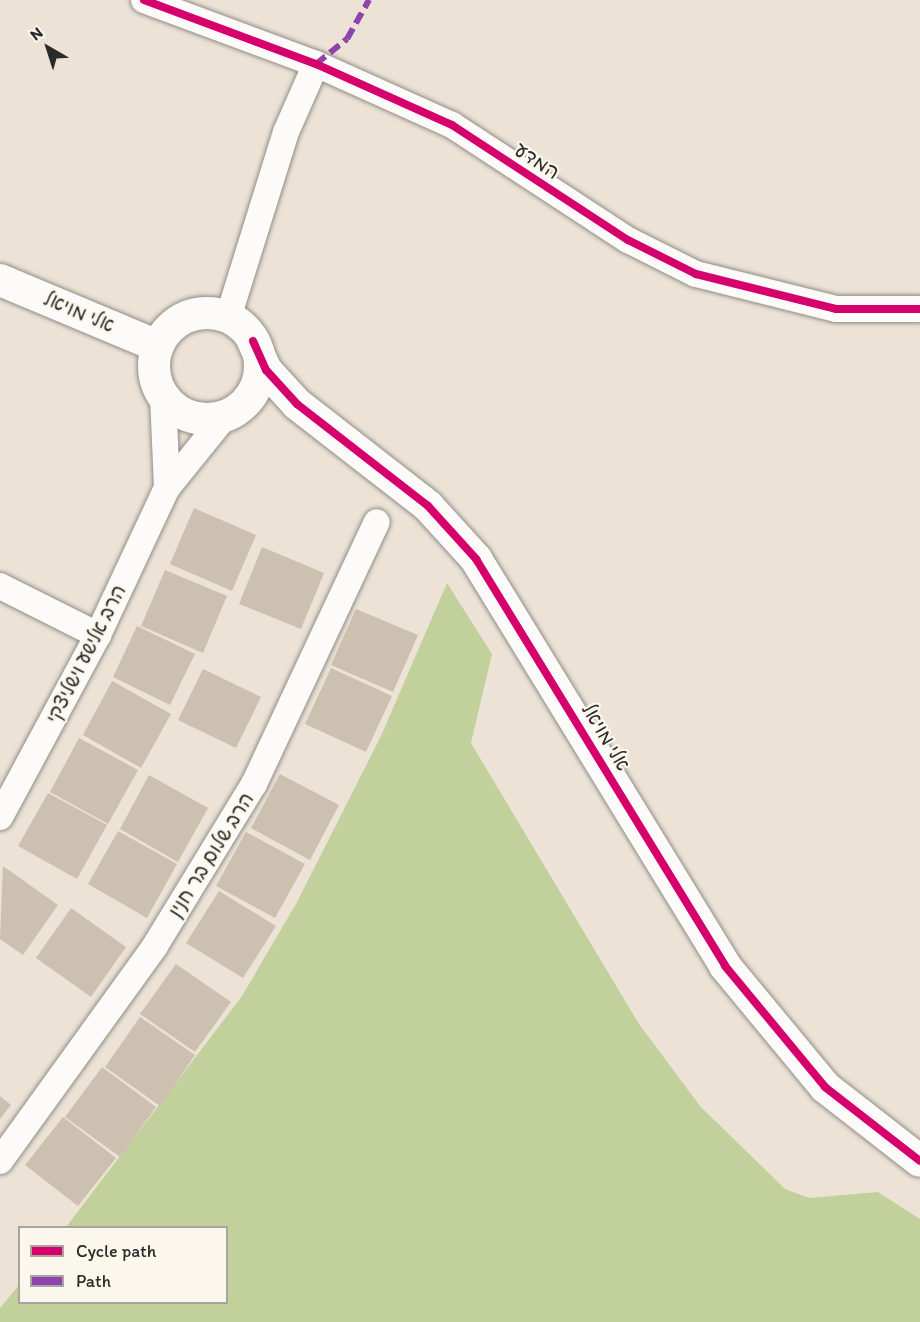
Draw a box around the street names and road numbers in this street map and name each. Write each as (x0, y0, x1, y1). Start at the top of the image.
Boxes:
street label: המדע (510, 138, 564, 184)
street label: אלי מויאל (40, 286, 118, 338)
street label: הרב אלישע וישליצקי (41, 581, 131, 727)
street label: אלי מויאל (577, 699, 635, 775)
street label: הרב שלום בר חנין (163, 788, 259, 922)

